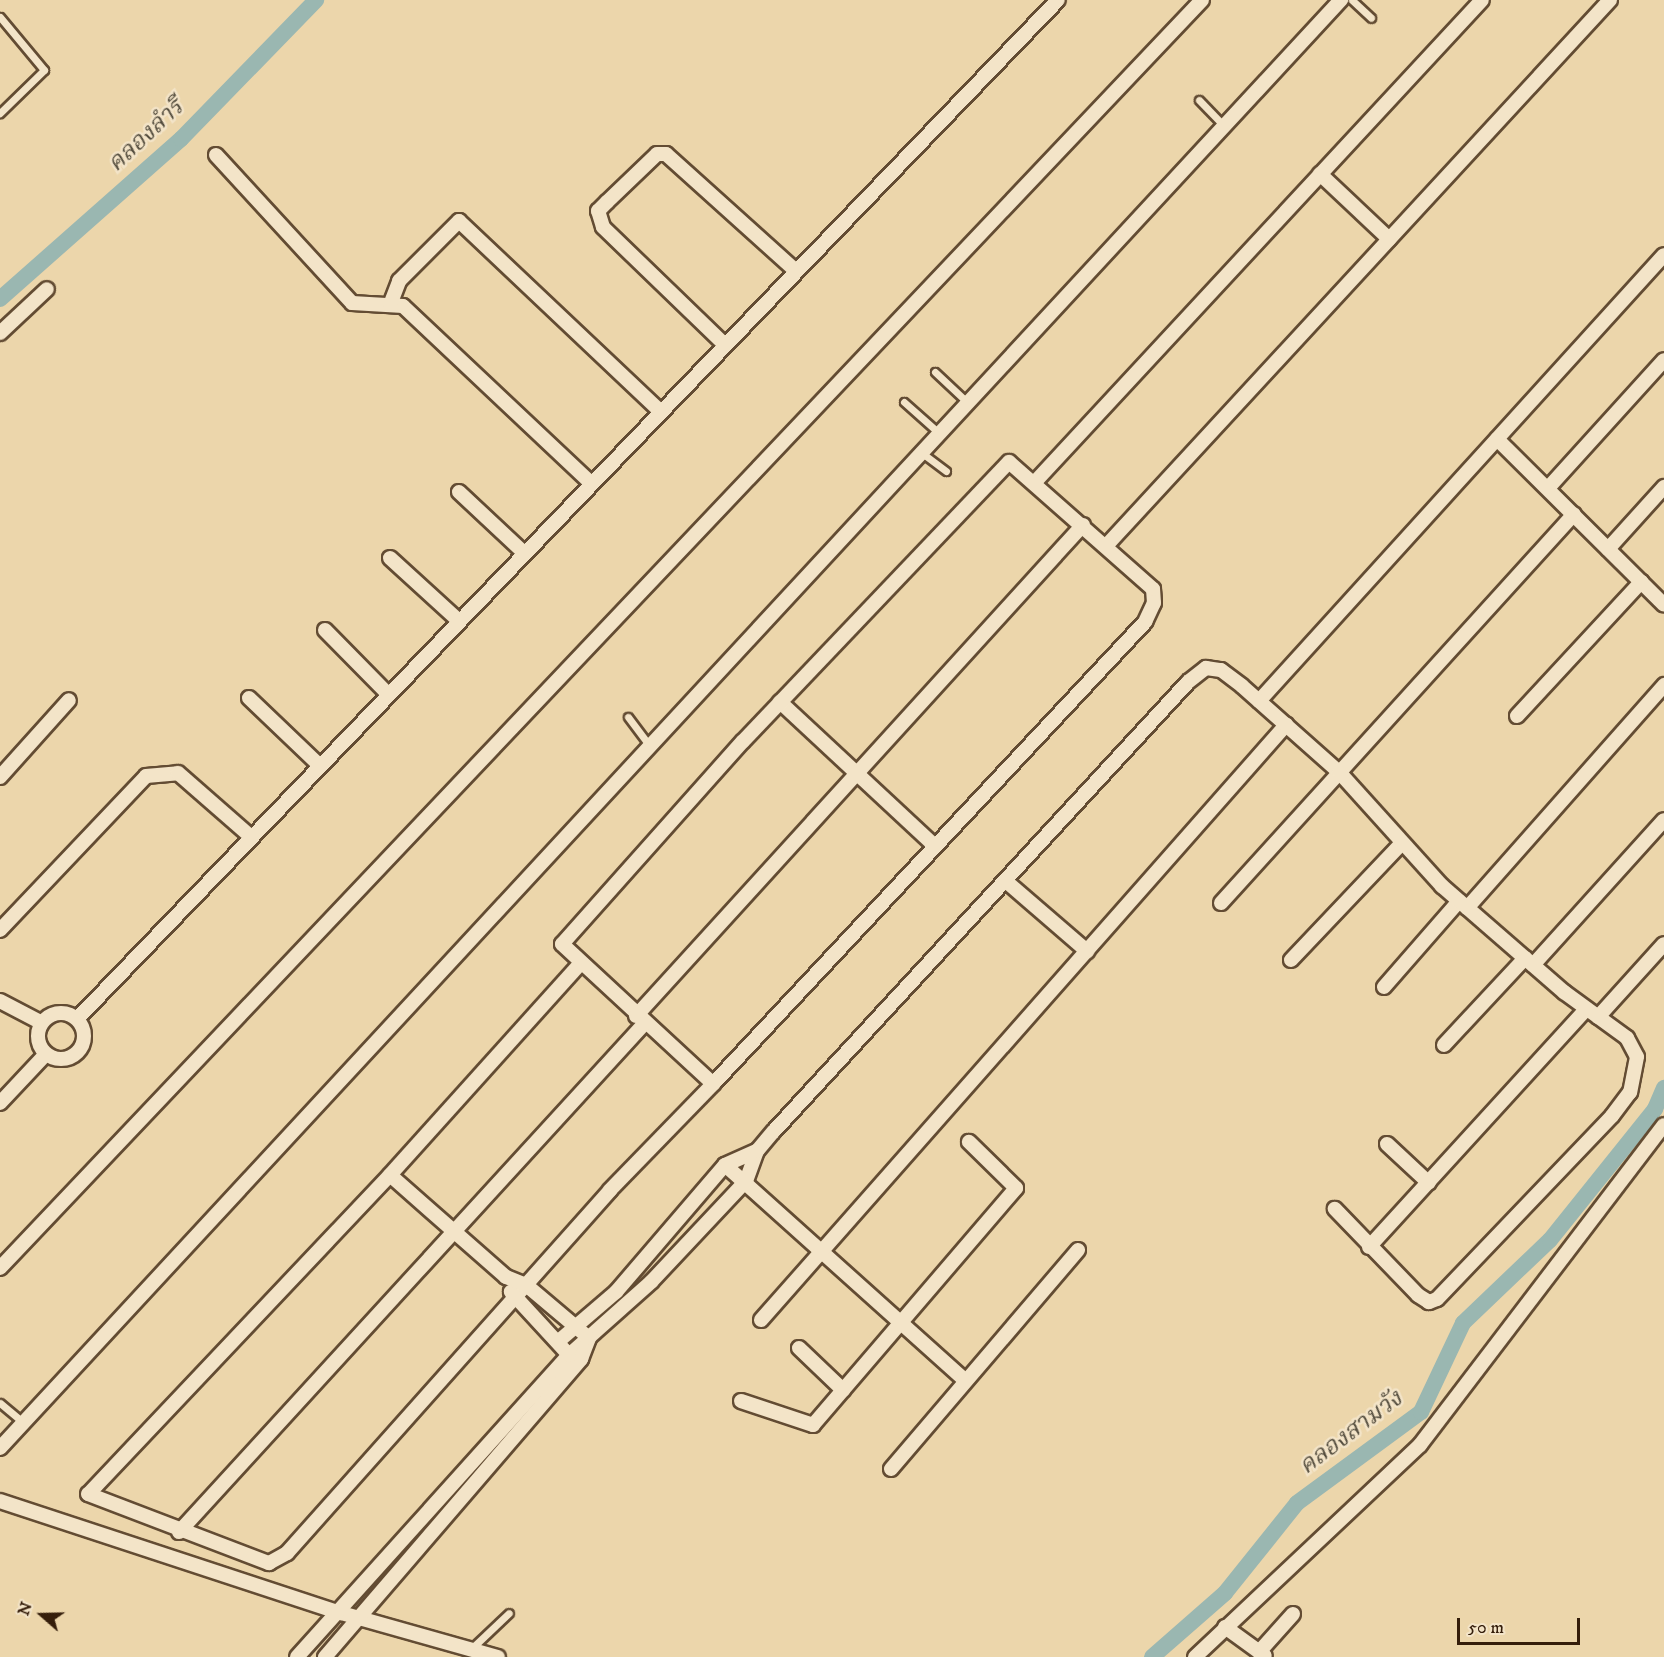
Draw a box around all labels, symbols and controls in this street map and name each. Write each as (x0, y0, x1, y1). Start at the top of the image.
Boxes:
water label: คลองลำรี (102, 94, 190, 178)
water label: คลองสามวัง (1294, 1385, 1408, 1481)
north arrow (12, 1585, 72, 1645)
text: N (13, 1599, 37, 1618)
scale bar (1460, 1606, 1583, 1644)
text: 50 m (1468, 1617, 1504, 1639)

